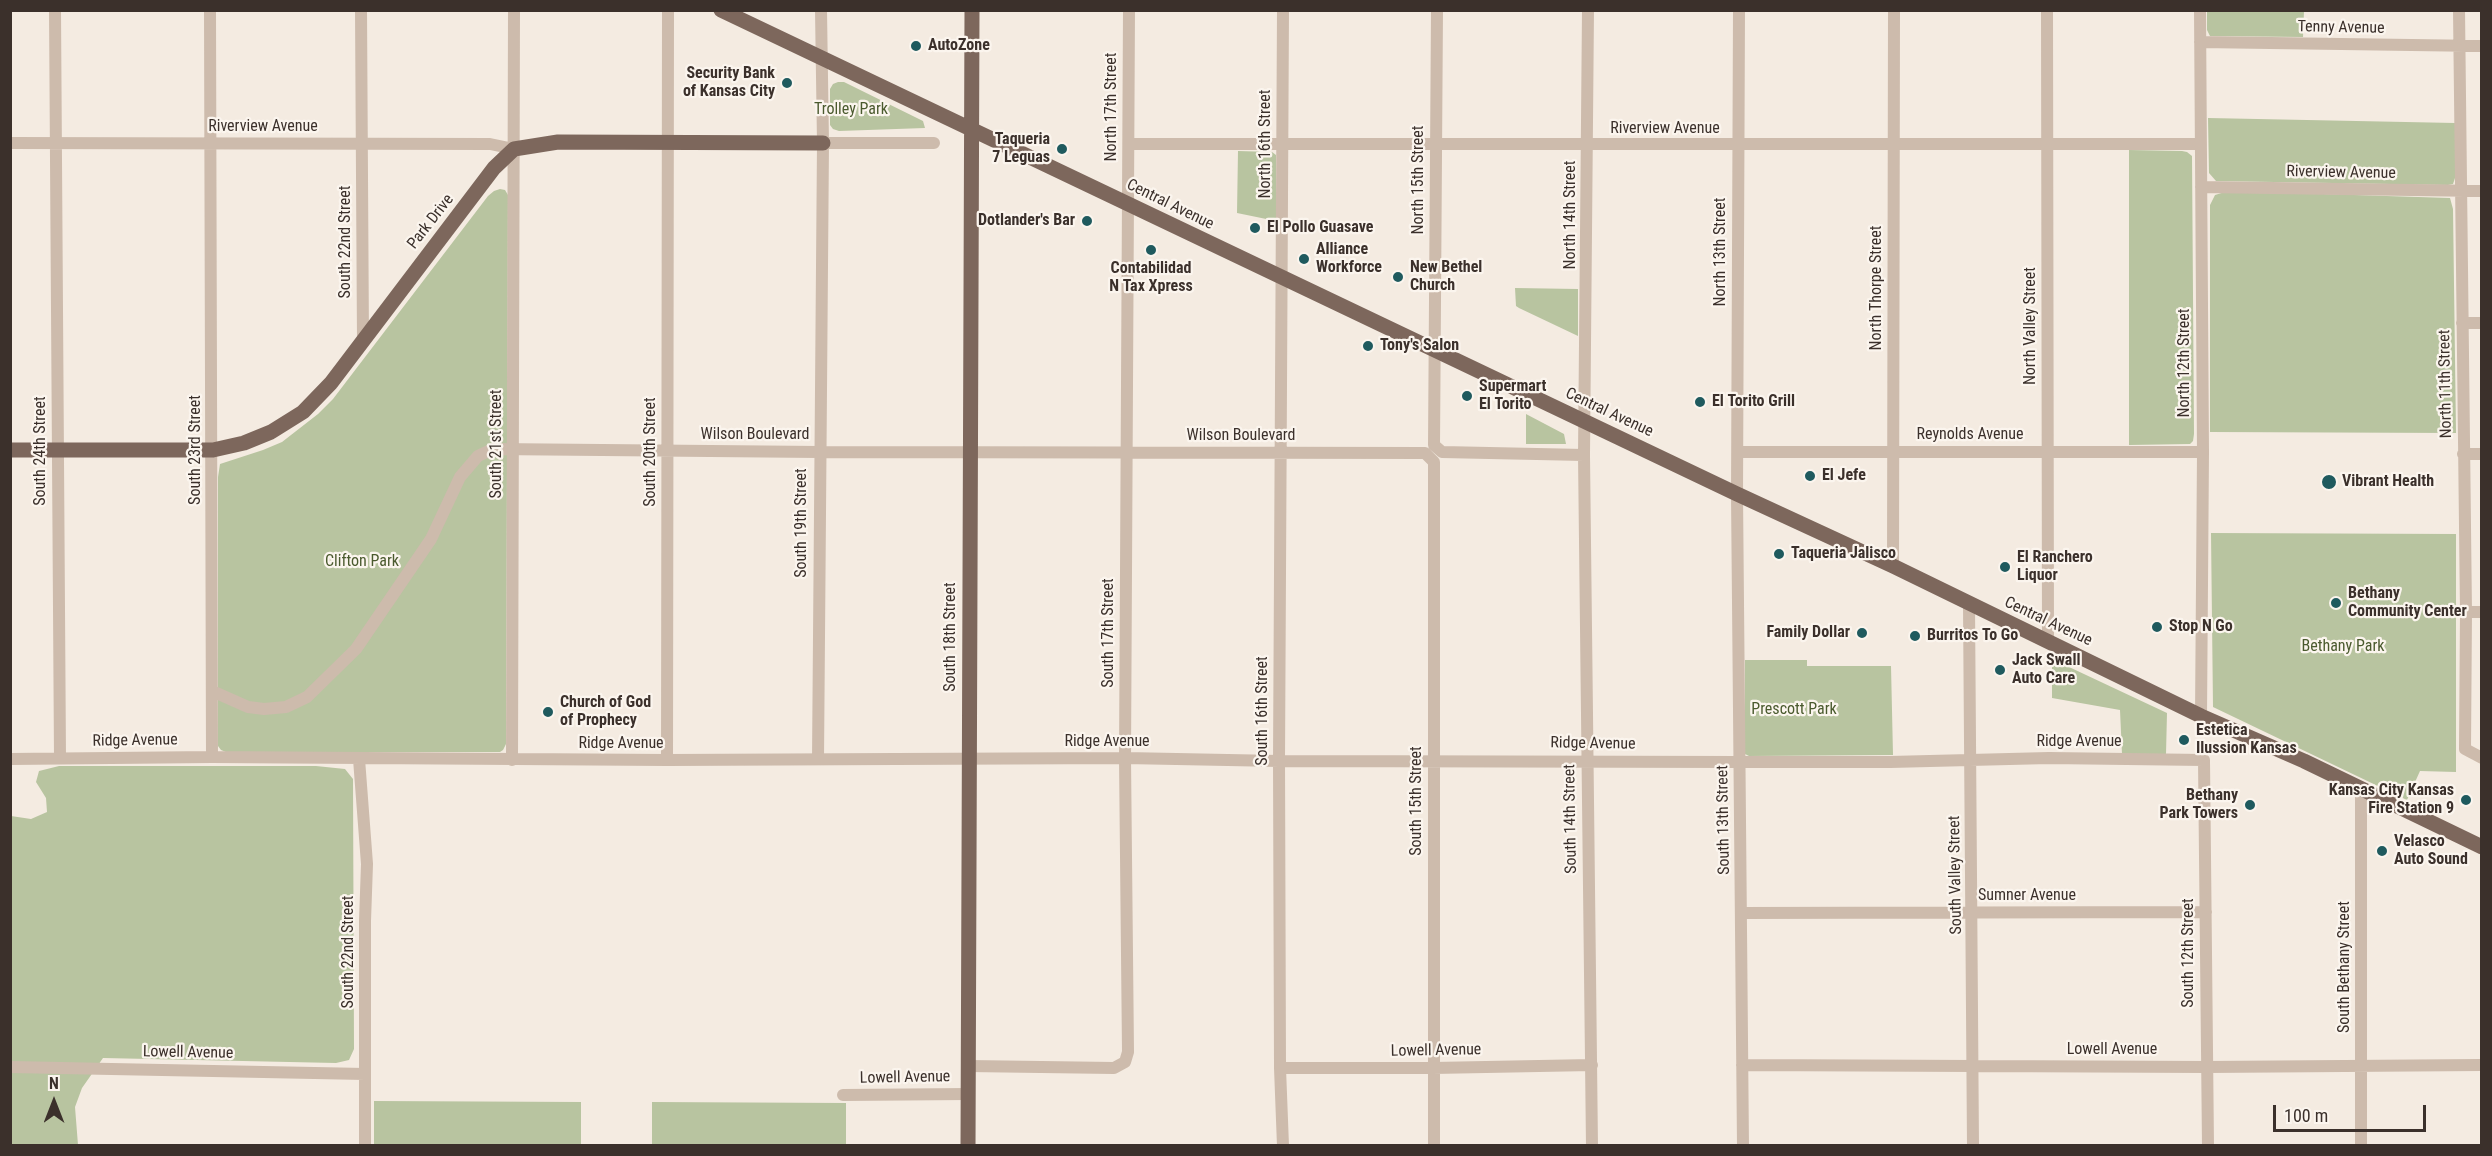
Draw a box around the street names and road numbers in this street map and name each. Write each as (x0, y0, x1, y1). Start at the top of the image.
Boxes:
street label: Tenny Avenue (2297, 18, 2385, 38)
street label: North 17th Street (1102, 53, 1122, 161)
street label: North 16th Street (1256, 90, 1276, 198)
street label: Riverview Avenue (208, 117, 318, 137)
street label: Riverview Avenue (1610, 119, 1720, 139)
street label: North 15th Street (1409, 126, 1429, 234)
street label: North 14th Street (1561, 161, 1581, 269)
street label: Riverview Avenue (2286, 162, 2396, 184)
street label: Central Avenue (1123, 176, 1217, 234)
street label: South 22nd Street (336, 186, 356, 298)
street label: Park Drive (404, 191, 458, 253)
street label: North 13th Street (1711, 198, 1731, 306)
street label: North Thorpe Street (1867, 226, 1887, 350)
street label: North Valley Street (2021, 267, 2041, 385)
street label: North 12th Street (2175, 309, 2195, 417)
street label: North 11th Street (2435, 329, 2457, 439)
street label: Central Avenue (1562, 384, 1656, 442)
street label: South 21st Street (487, 389, 507, 499)
street label: South 23rd Street (186, 395, 206, 505)
street label: South 24th Street (31, 396, 51, 506)
street label: South 20th Street (641, 397, 661, 507)
street label: Wilson Boulevard (701, 425, 809, 445)
street label: Reynolds Avenue (1917, 425, 2023, 445)
street label: Wilson Boulevard (1187, 426, 1295, 446)
street label: South 19th Street (792, 468, 812, 578)
street label: South 17th Street (1099, 578, 1119, 688)
street label: South 18th Street (941, 582, 961, 692)
street label: Central Avenue (2001, 593, 2095, 651)
street label: South 16th Street (1253, 656, 1273, 766)
street label: Ridge Avenue (92, 731, 178, 751)
street label: Ridge Avenue (1064, 732, 1150, 752)
street label: Ridge Avenue (2036, 732, 2122, 752)
street label: Ridge Avenue (578, 734, 664, 754)
street label: Ridge Avenue (1550, 734, 1636, 754)
street label: South 15th Street (1407, 746, 1427, 856)
street label: South 14th Street (1560, 764, 1582, 874)
street label: South 13th Street (1713, 765, 1735, 875)
street label: South Valley Street (1945, 815, 1967, 935)
street label: Sumner Avenue (1978, 886, 2076, 906)
street label: South 22nd Street (339, 896, 359, 1008)
street label: South 12th Street (2179, 898, 2199, 1008)
street label: South Bethany Street (2335, 901, 2355, 1033)
street label: Lowell Avenue (2067, 1040, 2157, 1060)
street label: Lowell Avenue (1391, 1041, 1481, 1061)
street label: Lowell Avenue (143, 1043, 233, 1063)
street label: Lowell Avenue (860, 1068, 950, 1088)

